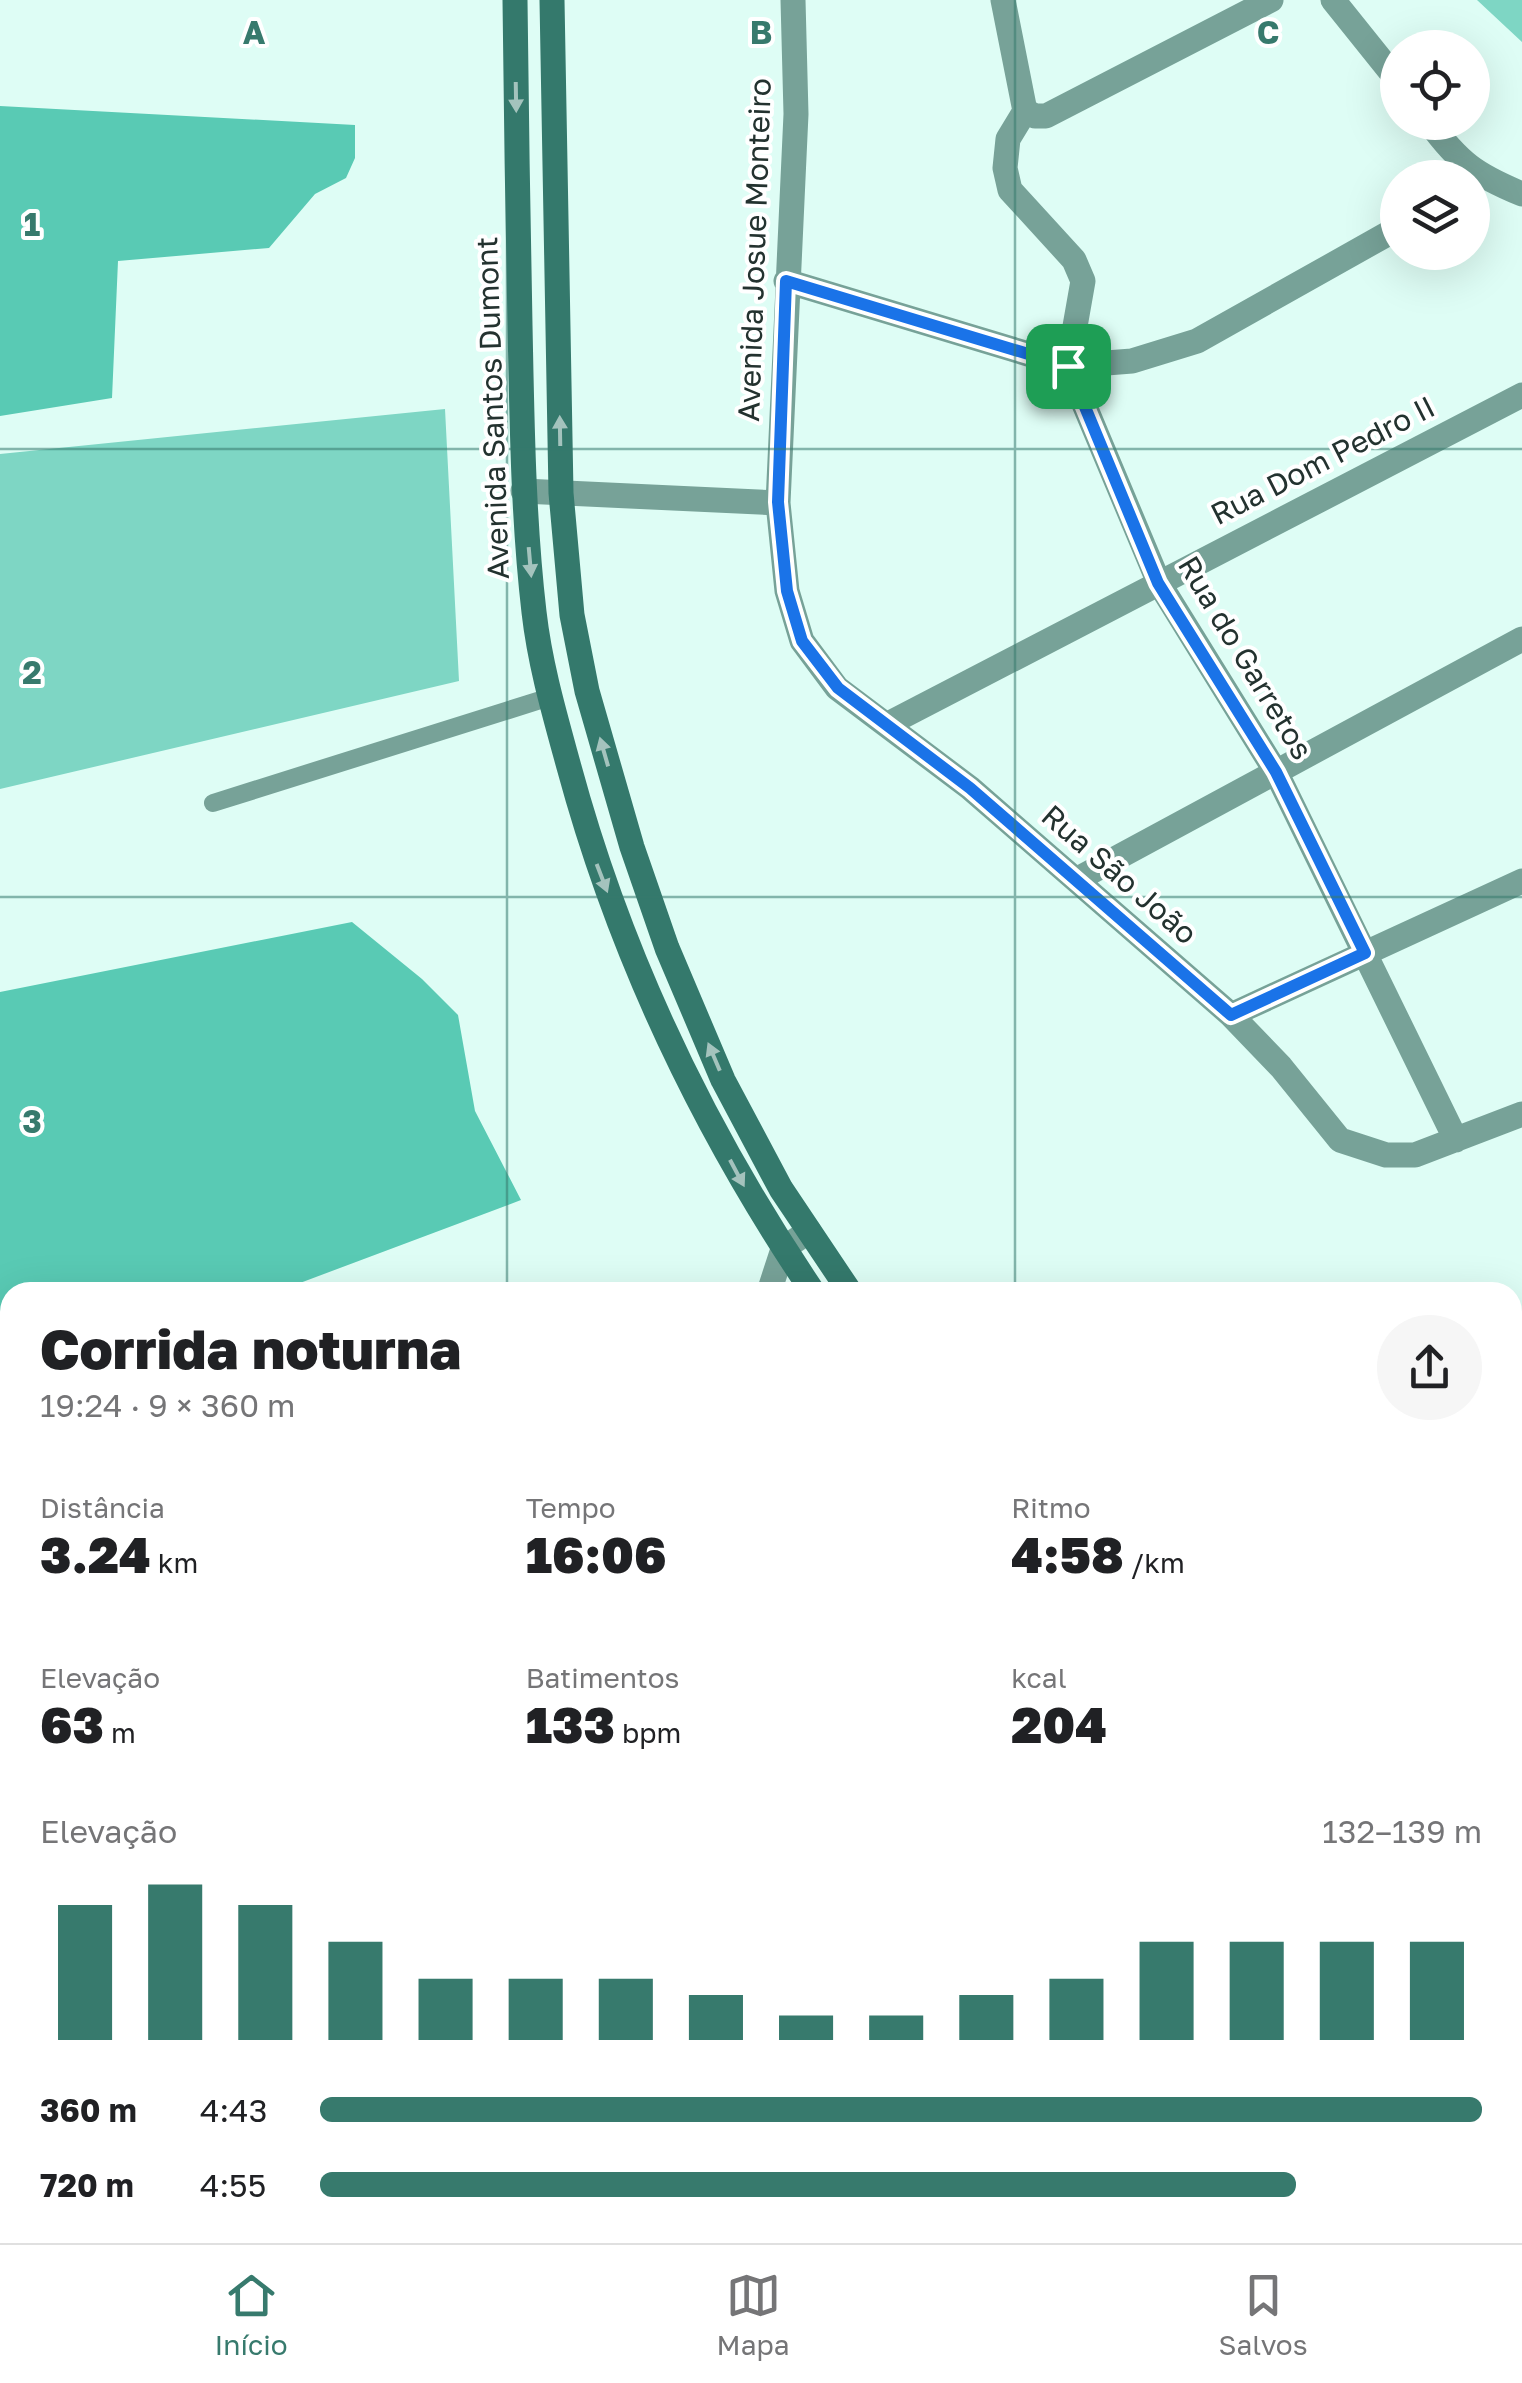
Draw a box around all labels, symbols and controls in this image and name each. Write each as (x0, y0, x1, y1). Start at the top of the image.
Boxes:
text: A (243, 13, 266, 51)
text: B (750, 13, 772, 51)
text: C (1257, 13, 1279, 51)
map controls (1380, 30, 1490, 270)
button: locate (1380, 30, 1490, 140)
street label: Avenida Josue Monteiro (730, 78, 778, 422)
one-way arrow (509, 82, 525, 114)
button: layers (1380, 160, 1490, 270)
text: 1 (24, 205, 40, 243)
street label: Avenida Santos Dumont (468, 236, 516, 580)
pin (1026, 324, 1111, 409)
icon: arrive (1041, 339, 1096, 394)
street label: Rua Dom Pedro II (1205, 388, 1440, 532)
one-way arrow (552, 415, 568, 447)
one-way arrow (522, 547, 538, 579)
street label: Rua do Garretos (1171, 549, 1321, 766)
text: 2 (22, 653, 42, 691)
one-way arrow (596, 736, 611, 767)
street label: Rua São João (1035, 797, 1205, 951)
one-way arrow (595, 863, 610, 893)
one-way arrow (706, 1042, 722, 1072)
text: 3 (22, 1102, 42, 1140)
one-way arrow (728, 1159, 746, 1187)
text: Corrida noturna (40, 1315, 461, 1381)
button: share (1377, 1315, 1482, 1420)
text: 19:24 · 9 × 360 m (40, 1386, 295, 1424)
text: Distância (40, 1491, 165, 1524)
text: Tempo (526, 1491, 616, 1524)
text: Ritmo (1011, 1491, 1091, 1524)
text: 3.24 (40, 1524, 151, 1584)
text: 16:06 (526, 1524, 667, 1584)
text: 4:58 (1011, 1524, 1124, 1584)
text: km (151, 1546, 198, 1579)
text: /km (1124, 1546, 1185, 1579)
text: Elevação (40, 1661, 160, 1694)
text: Batimentos (526, 1661, 679, 1694)
text: kcal (1011, 1661, 1067, 1694)
text: 63 (40, 1694, 104, 1754)
text: 133 (526, 1694, 615, 1754)
text: 204 (1011, 1694, 1107, 1754)
text: m (104, 1716, 136, 1749)
text: bpm (615, 1716, 681, 1749)
text: Elevação (40, 1812, 177, 1850)
text: 132–139 m (1322, 1812, 1482, 1850)
text: 360 m (40, 2091, 137, 2129)
text: 4:43 (200, 2091, 267, 2129)
text: 720 m (40, 2166, 134, 2204)
text: 4:55 (200, 2166, 266, 2204)
tab: Início (215, 2268, 288, 2361)
tab: Mapa (717, 2268, 790, 2361)
tab: Salvos (1219, 2268, 1307, 2361)

